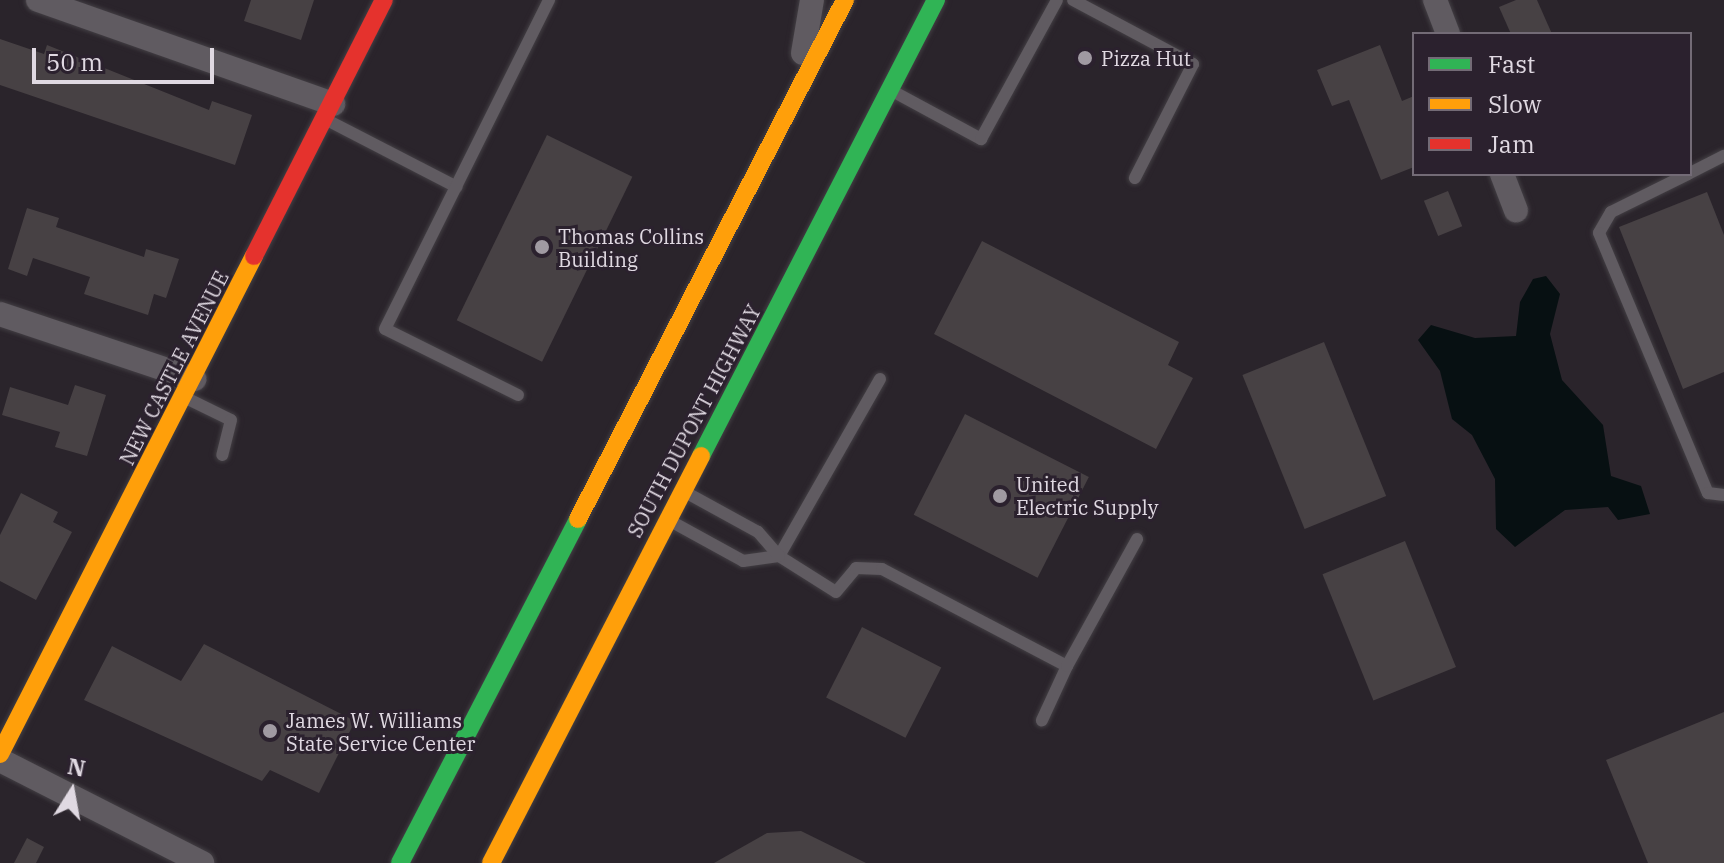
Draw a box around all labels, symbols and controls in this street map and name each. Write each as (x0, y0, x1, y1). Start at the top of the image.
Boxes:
scale bar (36, 32, 218, 82)
legend (1412, 32, 1692, 176)
text: 50 m (46, 46, 103, 78)
place label: Pizza Hut (1101, 46, 1191, 70)
text: Fast (1488, 48, 1535, 80)
marker: Pizza Hut (1076, 49, 1094, 67)
text: Slow (1488, 88, 1541, 120)
text: Jam (1488, 128, 1535, 160)
place label: Thomas Collins Building (558, 224, 704, 271)
marker: Thomas Collins Building (533, 238, 551, 256)
street label: NEW CASTLE AVENUE (115, 267, 233, 469)
street label: SOUTH DUPONT HIGHWAY (622, 301, 766, 541)
place label: United Electric Supply (1016, 472, 1158, 519)
marker: United Electric Supply (991, 487, 1009, 505)
place label: James W. Williams State Service Center (286, 708, 475, 755)
marker: James W. Williams State Service Center (261, 722, 279, 740)
north arrow (32, 751, 112, 831)
text: N (65, 751, 88, 783)

